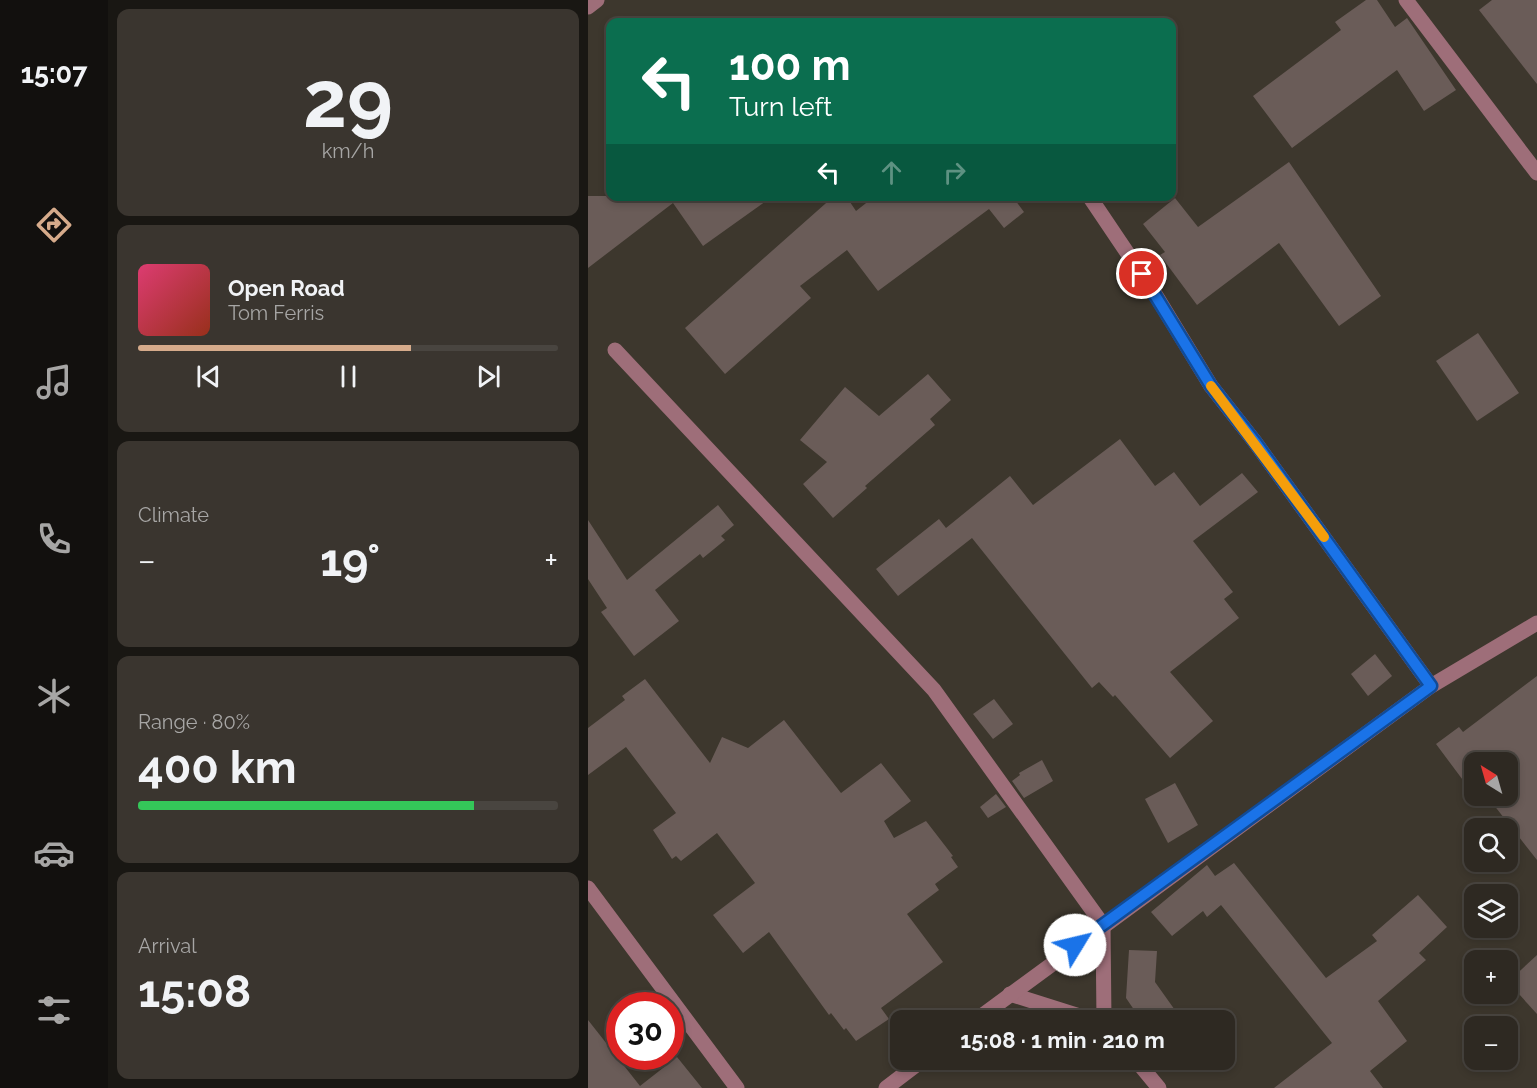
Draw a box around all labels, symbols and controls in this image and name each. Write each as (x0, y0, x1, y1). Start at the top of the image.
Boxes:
text: 100 m (729, 41, 851, 90)
icon: left (630, 42, 708, 120)
text: 29 (303, 54, 393, 145)
text: 15:07 (21, 58, 87, 89)
text: Turn left (729, 91, 832, 122)
text: km/h (322, 139, 374, 163)
icon: left (812, 156, 845, 189)
icon: ahead (875, 156, 908, 189)
icon: right (938, 156, 971, 189)
icon: directions (33, 204, 75, 246)
pin (1116, 248, 1167, 299)
icon: arrive (1125, 257, 1158, 290)
text: Open Road (228, 275, 345, 301)
text: Tom Ferris (228, 301, 324, 325)
icon: previous (192, 360, 225, 393)
icon: pause (332, 360, 365, 393)
icon: next (472, 360, 505, 393)
icon: music (33, 361, 75, 403)
text: Climate (138, 503, 209, 527)
icon: phone (33, 518, 75, 560)
text: 19° (320, 534, 380, 587)
text: − (138, 541, 156, 580)
text: + (544, 541, 558, 580)
icon: climate (33, 675, 75, 717)
text: Range · 80% (138, 710, 250, 734)
text: 400 km (138, 741, 297, 794)
north arrow (1464, 752, 1518, 806)
map controls (1464, 752, 1518, 1070)
button: search (1464, 818, 1518, 872)
icon: car (33, 832, 75, 874)
button: layers (1464, 884, 1518, 938)
position arrow (1043, 913, 1107, 977)
text: Arrival (138, 934, 197, 958)
button: + (1464, 950, 1518, 1004)
text: 15:08 (138, 965, 251, 1018)
icon: filters (33, 989, 75, 1031)
speed limit sign: 30 (606, 992, 684, 1070)
button: − (1464, 1016, 1518, 1070)
text: 15:08 · 1 min · 210 m (960, 1027, 1165, 1053)

